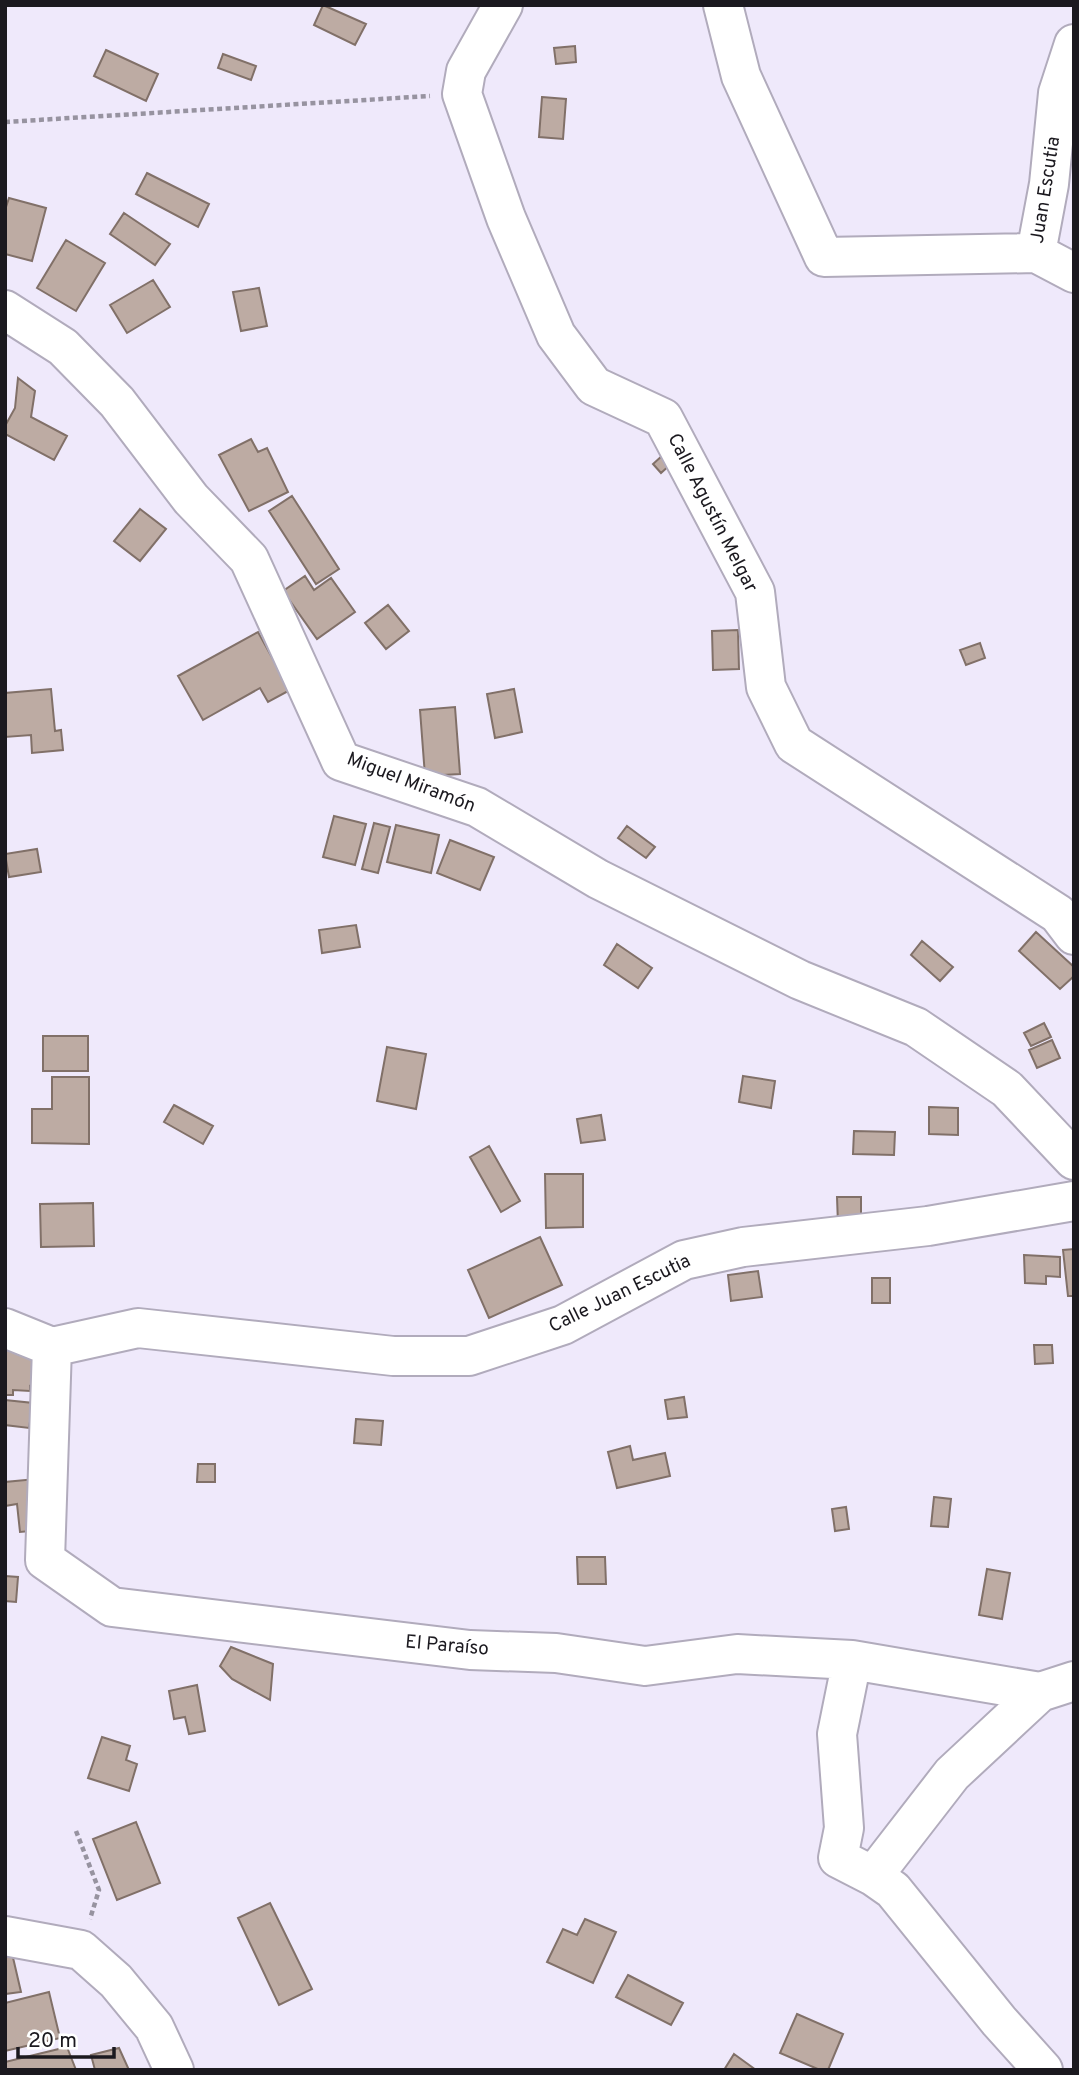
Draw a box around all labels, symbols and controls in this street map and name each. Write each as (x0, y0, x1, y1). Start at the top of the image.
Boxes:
street label: Juan Escutia (1026, 135, 1066, 245)
street label: Calle Agustín Melgar (662, 430, 763, 597)
street label: Miguel Miramón (343, 747, 479, 819)
street label: Calle Juan Escutia (545, 1249, 695, 1339)
street label: El Paraíso (404, 1630, 490, 1662)
scale bar (18, 2016, 114, 2060)
text: 20 m (28, 2028, 77, 2055)

